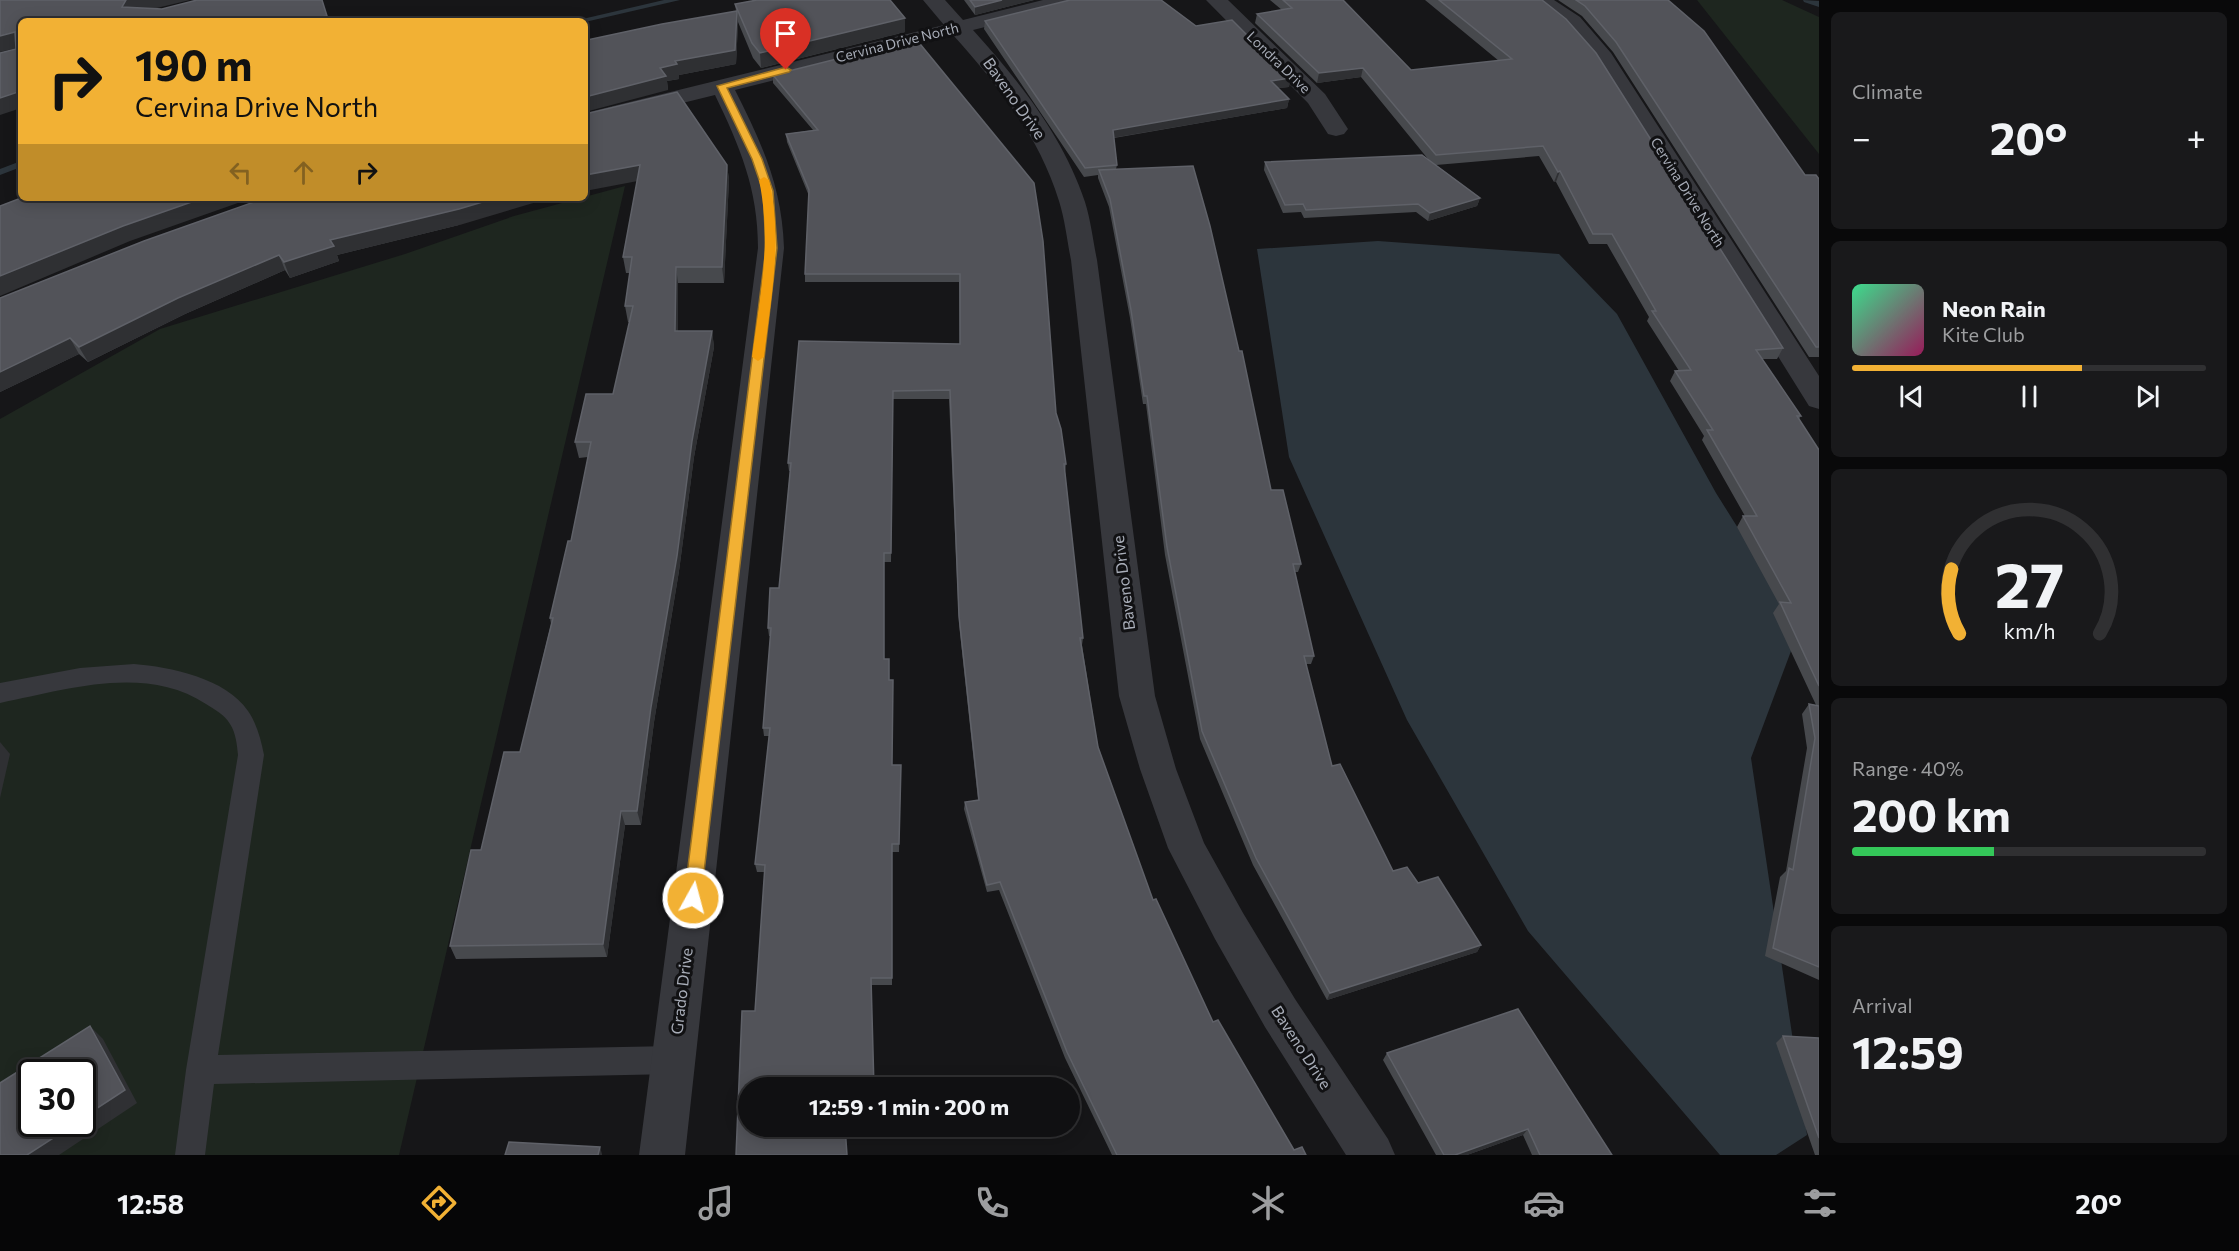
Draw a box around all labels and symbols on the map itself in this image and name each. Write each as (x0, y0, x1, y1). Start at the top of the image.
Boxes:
pin (760, 8, 811, 70)
street label: Cervina Drive North (834, 18, 960, 66)
street label: Londra Drive (1244, 27, 1314, 97)
street label: Baveno Drive (980, 54, 1050, 142)
street label: Cervina Drive North (1647, 134, 1729, 250)
street label: Baveno Drive (1108, 535, 1138, 631)
position arrow (661, 866, 725, 930)
street label: Grado Drive (666, 947, 696, 1035)
street label: Baveno Drive (1268, 1002, 1336, 1092)
speed limit sign: 30 (18, 1059, 96, 1137)

